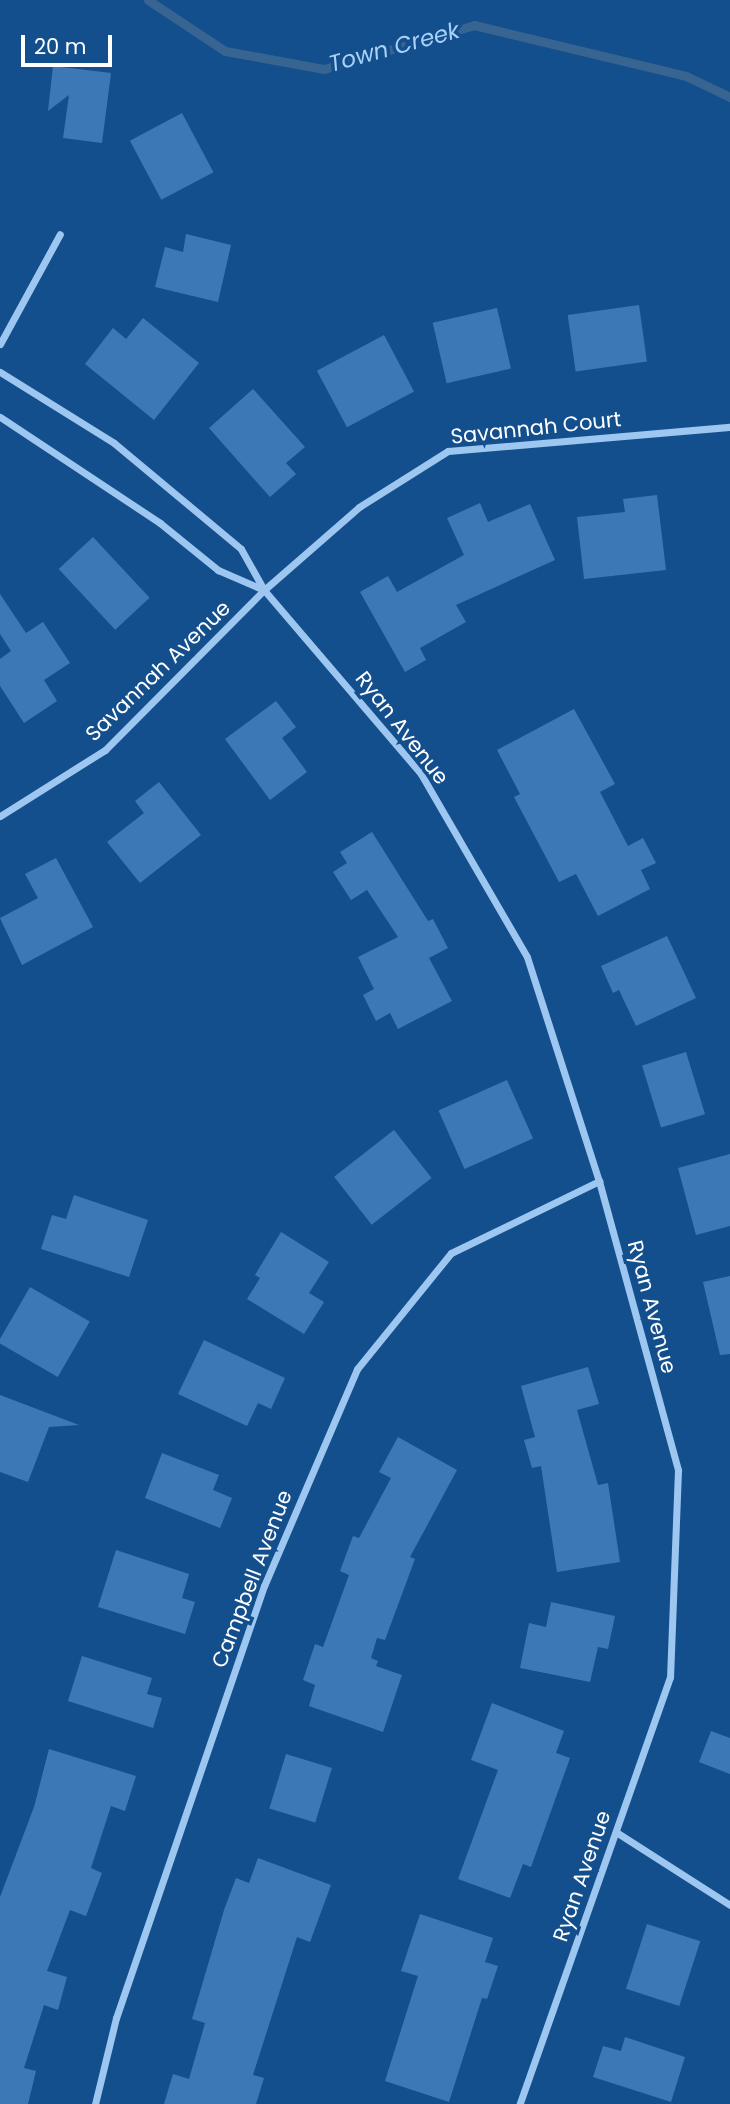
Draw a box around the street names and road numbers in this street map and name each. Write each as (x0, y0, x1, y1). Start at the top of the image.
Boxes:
street label: Savannah Court (450, 407, 622, 449)
street label: Savannah Avenue (80, 595, 236, 747)
street label: Ryan Avenue (350, 666, 454, 790)
street label: Ryan Avenue (622, 1238, 682, 1376)
street label: Campbell Avenue (207, 1487, 297, 1671)
street label: Ryan Avenue (548, 1807, 616, 1945)

